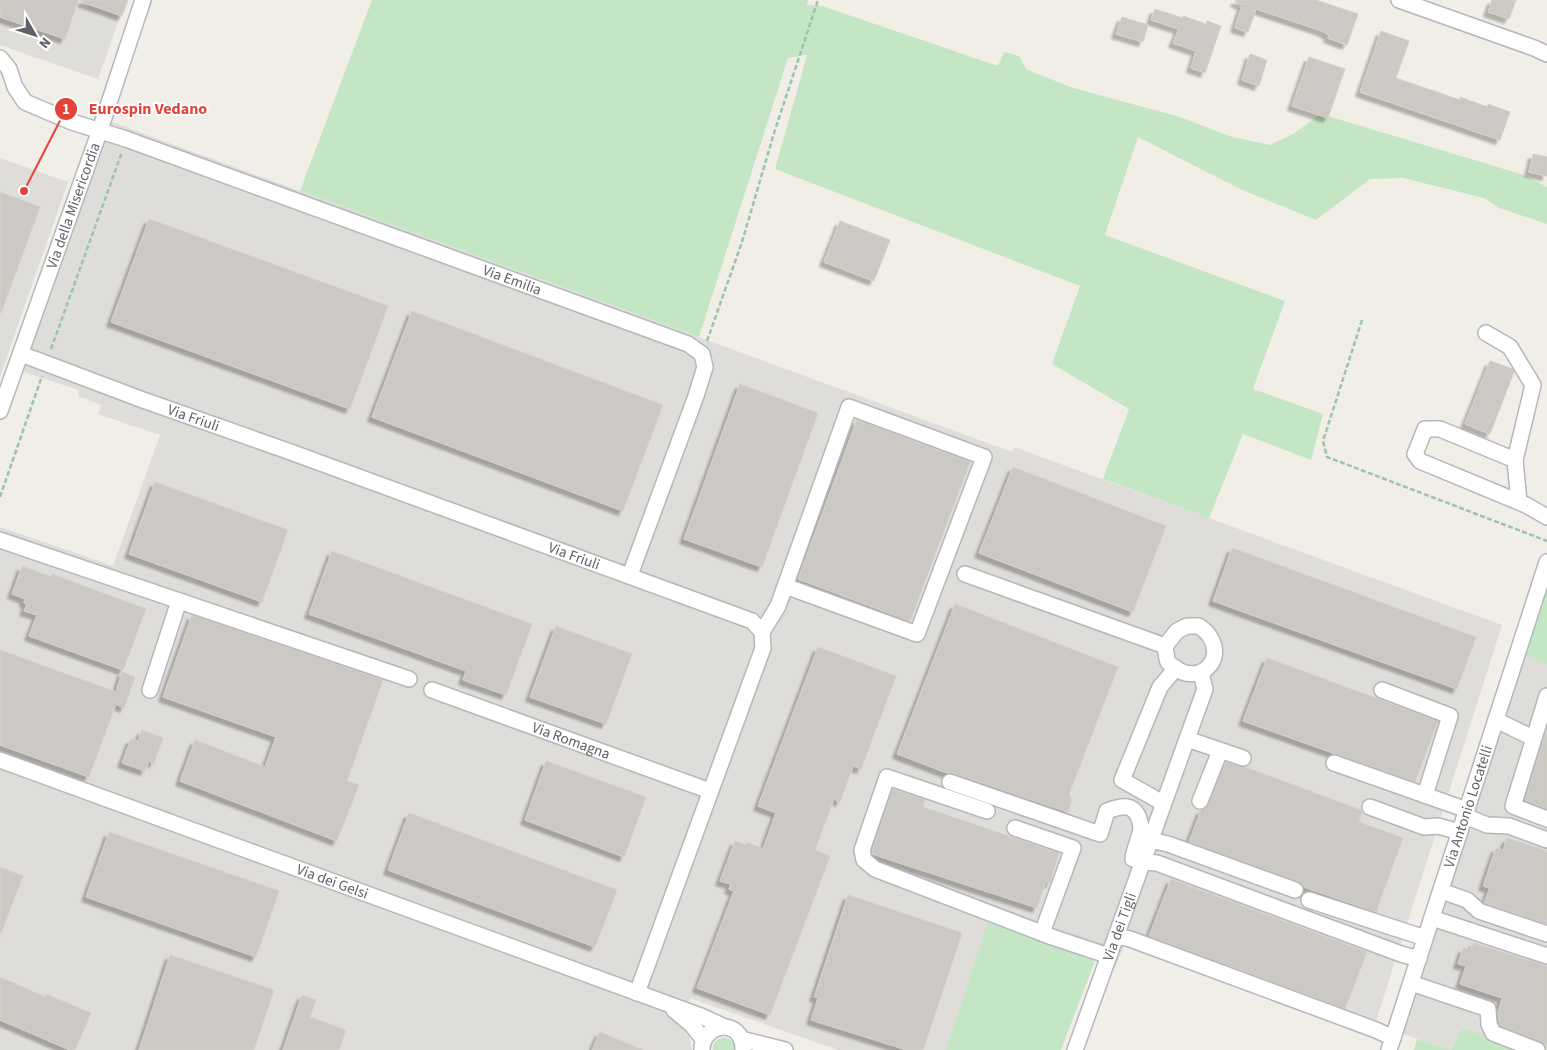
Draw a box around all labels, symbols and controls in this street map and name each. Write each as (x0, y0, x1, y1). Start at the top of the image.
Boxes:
north arrow (10, 10, 60, 60)
text: N (34, 33, 55, 52)
callout: Eurospin Vedano (54, 93, 217, 124)
text: Eurospin Vedano (89, 98, 207, 120)
text: 1 (62, 99, 70, 120)
street label: Via della Misericordia (41, 140, 106, 272)
street label: Via Emilia (480, 260, 544, 301)
street label: Via Friuli (165, 399, 222, 437)
street label: Via Friuli (545, 537, 603, 575)
street label: Via Romagna (529, 717, 613, 765)
street label: Via Antonio Locatelli (1439, 743, 1498, 870)
street label: Via dei Gelsi (293, 859, 371, 905)
street label: Via dei Tigli (1098, 890, 1142, 964)

